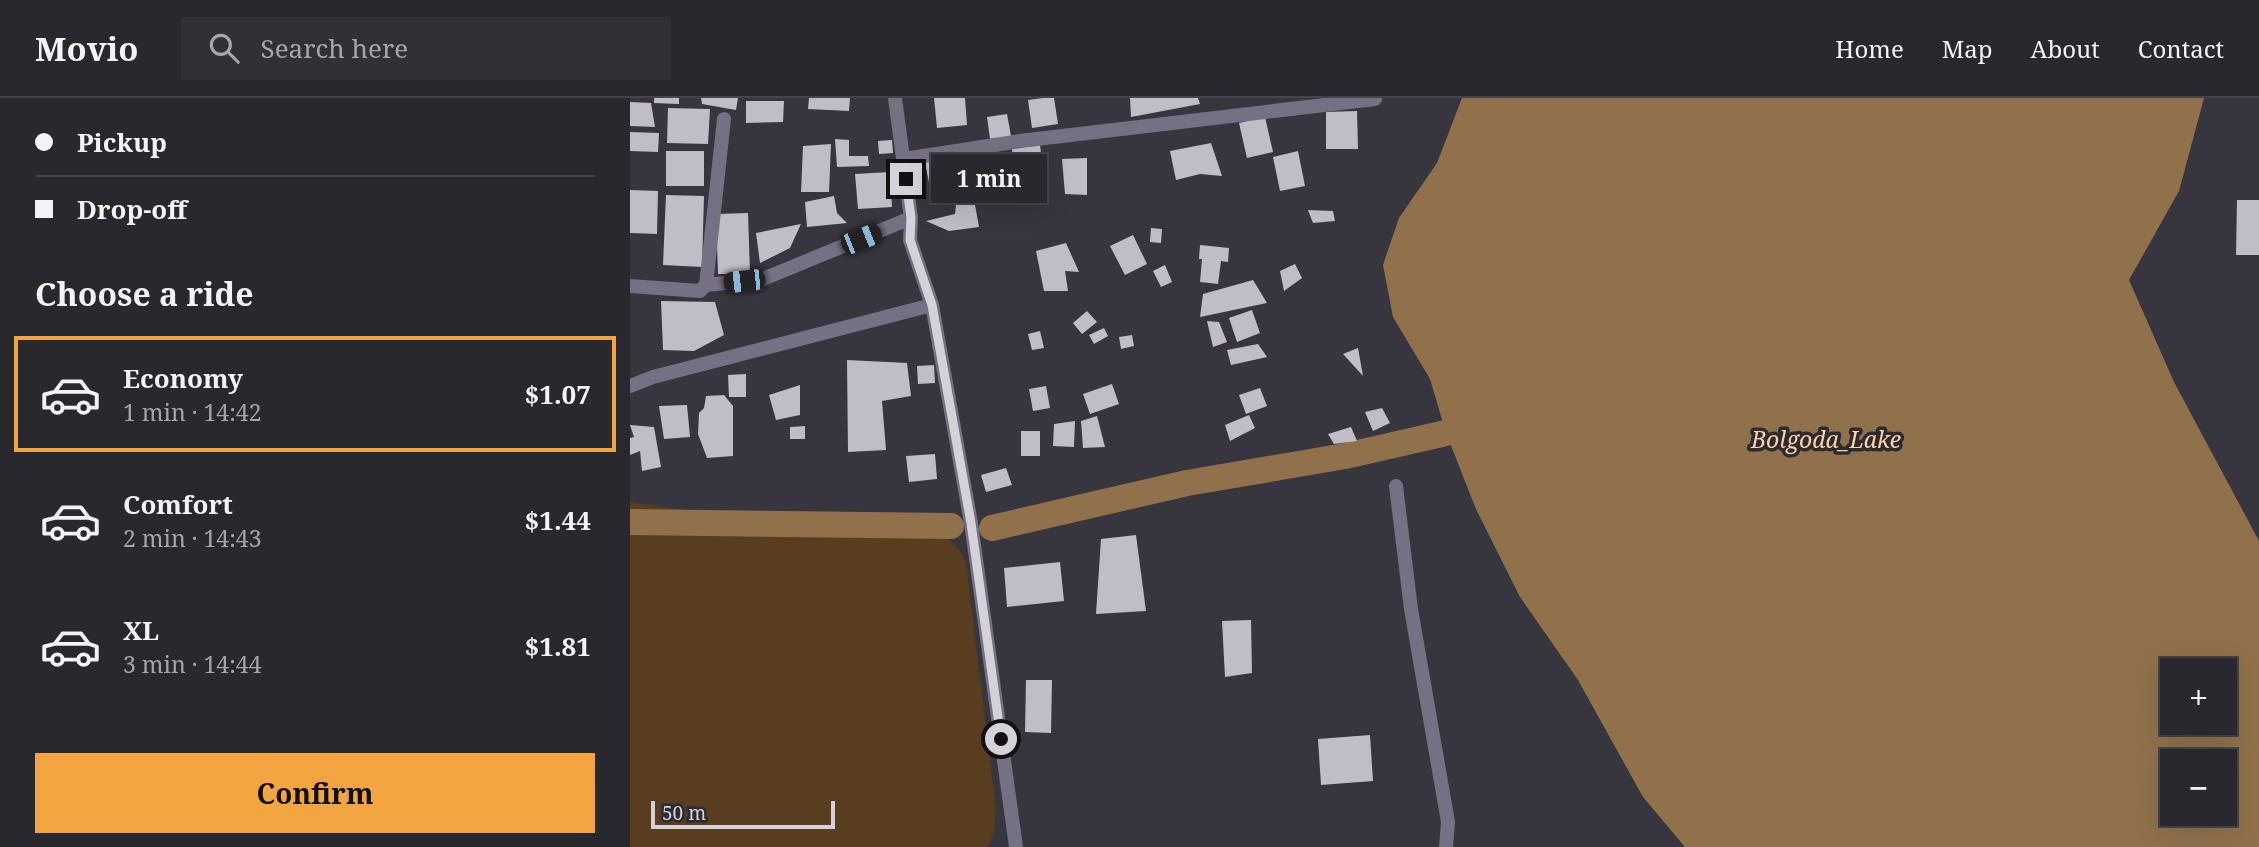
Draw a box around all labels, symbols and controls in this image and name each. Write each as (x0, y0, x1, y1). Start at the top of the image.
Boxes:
search box (181, 17, 671, 80)
text: Movio (35, 26, 139, 71)
icon: search (205, 29, 243, 67)
text: Search here (261, 30, 408, 66)
text: Home (1835, 32, 1904, 65)
text: Map (1942, 32, 1993, 65)
text: About (2031, 32, 2100, 65)
text: Contact (2138, 32, 2224, 65)
text: Pickup (77, 124, 167, 160)
callout: 1 min (930, 154, 1046, 204)
text: 1 min (956, 162, 1022, 194)
route end (890, 163, 922, 195)
text: Drop-off (77, 191, 187, 227)
car (838, 221, 885, 257)
car (723, 268, 766, 294)
text: Choose a ride (35, 272, 254, 315)
text: Economy (123, 360, 243, 396)
icon: car (39, 363, 102, 426)
text: $1.07 (525, 376, 591, 412)
text: 1 min · 14:42 (123, 396, 261, 428)
water label: Bolgoda_Lake (1750, 423, 1901, 455)
text: Comfort (123, 486, 233, 522)
icon: car (39, 489, 102, 552)
text: $1.44 (525, 502, 591, 538)
text: 2 min · 14:43 (123, 522, 261, 554)
text: XL (123, 612, 159, 648)
icon: car (39, 615, 102, 678)
text: $1.81 (525, 628, 591, 664)
text: 3 min · 14:44 (123, 648, 261, 680)
map controls (2160, 658, 2237, 826)
button: + (2160, 658, 2237, 735)
route start (985, 723, 1017, 755)
button: − (2160, 749, 2237, 826)
button: Confirm (35, 753, 595, 833)
scale bar (651, 798, 835, 830)
text: 50 m (662, 800, 706, 826)

